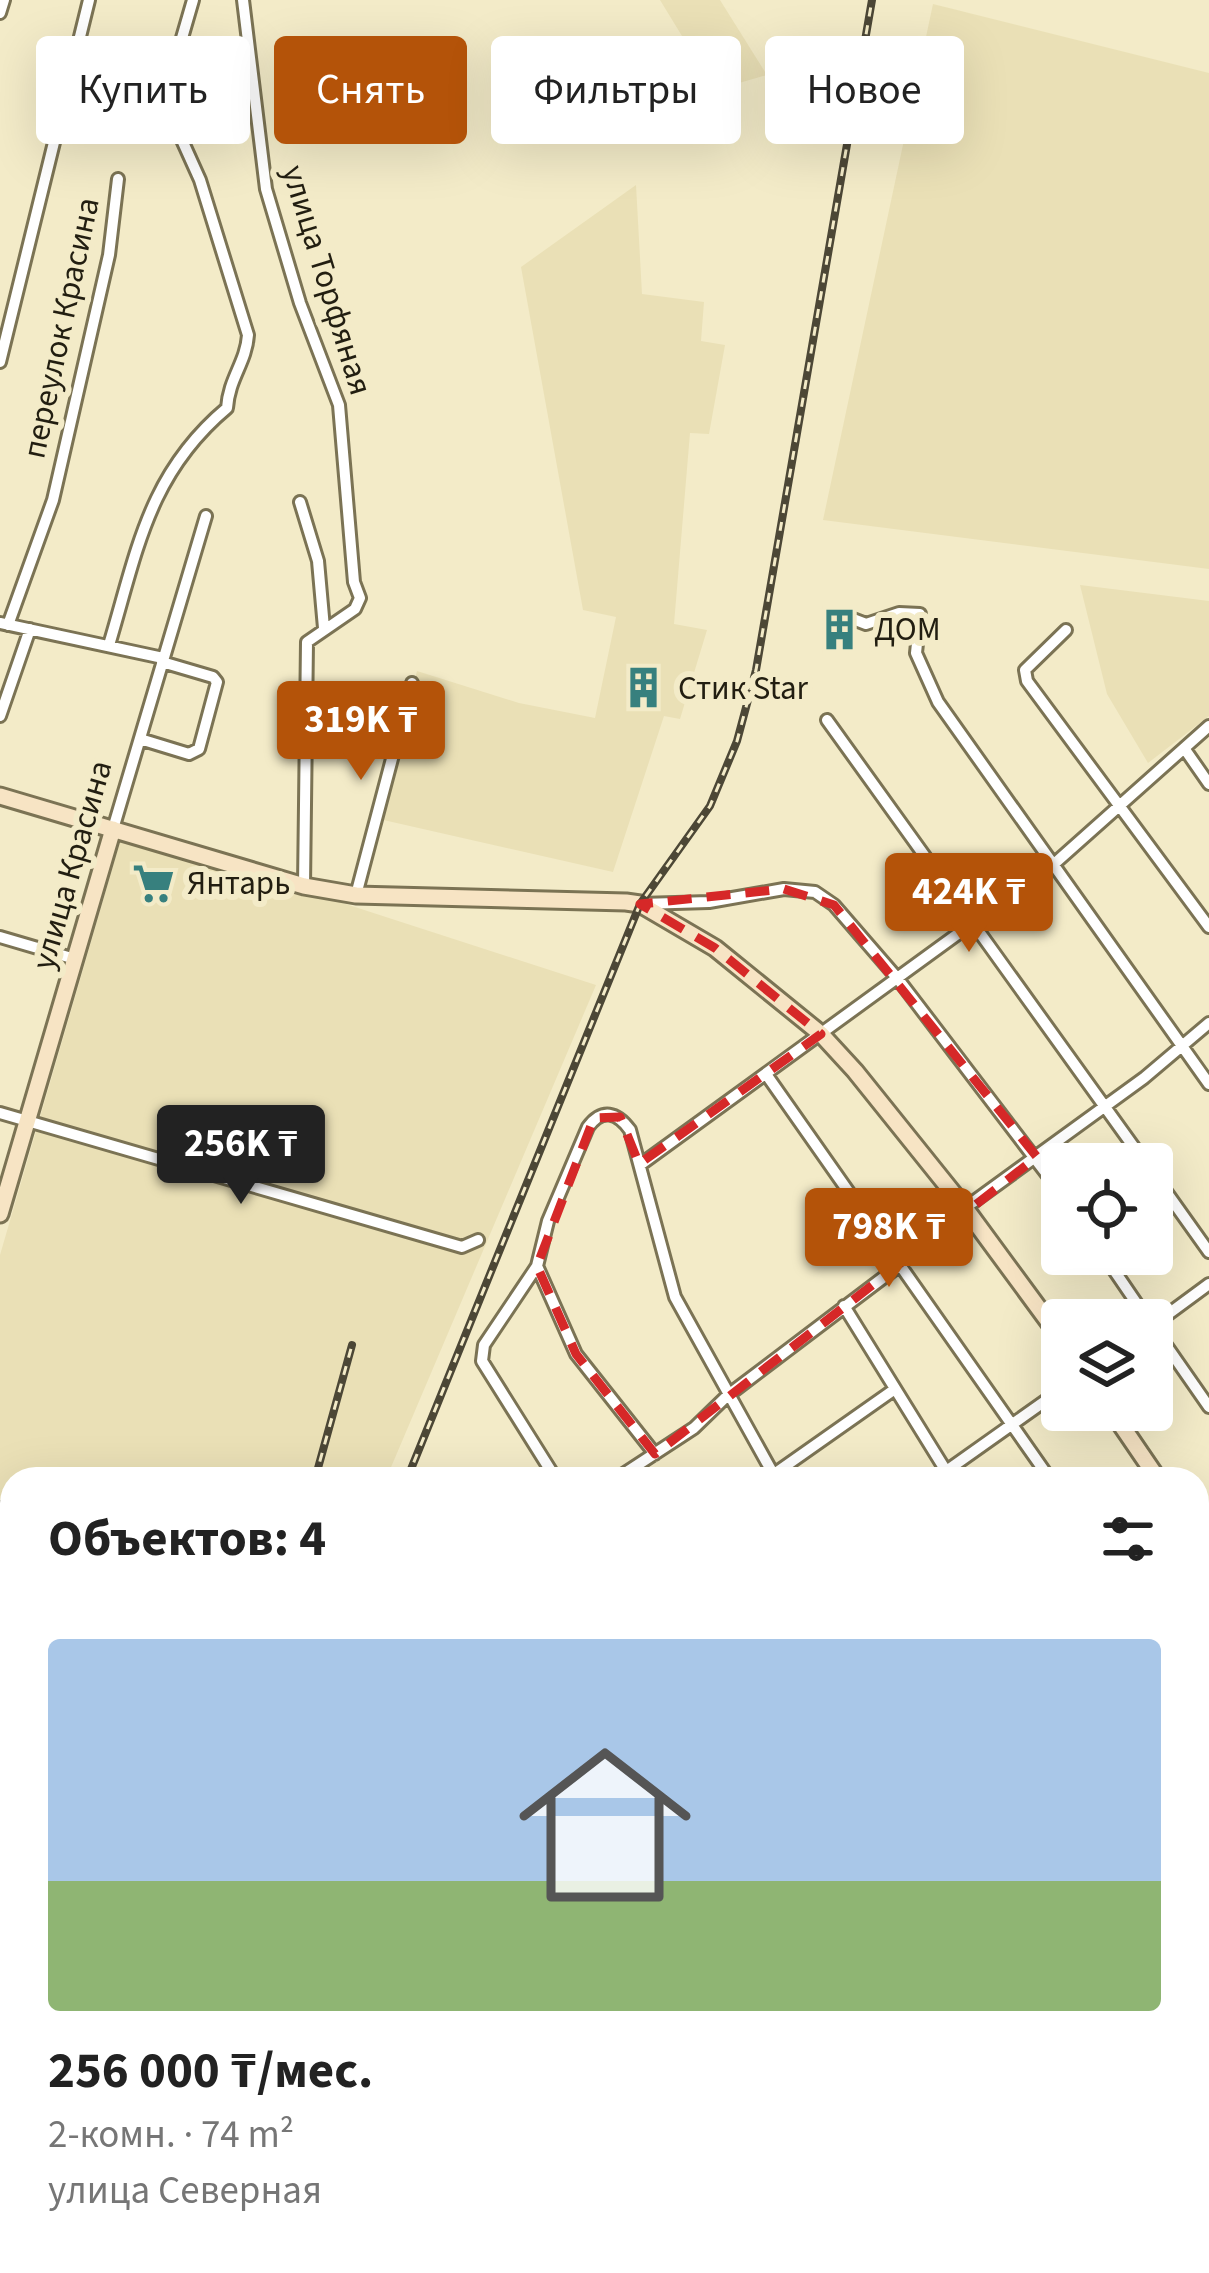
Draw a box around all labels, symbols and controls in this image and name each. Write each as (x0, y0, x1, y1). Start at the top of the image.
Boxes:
chip: Купить (36, 36, 250, 144)
chip: Снять (274, 36, 467, 144)
chip: Фильтры (491, 36, 741, 144)
chip: Новое (765, 36, 964, 144)
street label: улица Торфяная (270, 159, 384, 401)
street label: переулок Красина (10, 193, 112, 463)
building icon: ДОМ (817, 606, 863, 652)
place label: ДОМ (874, 606, 941, 653)
building icon: Стик Star (621, 665, 667, 711)
place label: Стик Star (678, 665, 809, 712)
pin: 319K ₸ (263, 681, 459, 783)
text: 319K ₸ (304, 692, 418, 748)
street label: улица Красина (20, 755, 124, 975)
pin: 424K ₸ (871, 853, 1067, 955)
supermarket icon: Янтарь (130, 860, 176, 906)
place label: Янтарь (187, 860, 290, 907)
text: 424K ₸ (912, 864, 1026, 920)
pin: 256K ₸ (143, 1105, 339, 1207)
text: 256K ₸ (184, 1116, 298, 1172)
map controls (1041, 1143, 1173, 1431)
button: locate (1041, 1143, 1173, 1275)
pin: 798K ₸ (791, 1188, 987, 1290)
text: 798K ₸ (832, 1199, 946, 1255)
button: layers (1041, 1299, 1173, 1431)
text: Объектов: 4 (48, 1503, 326, 1575)
icon: filters (1095, 1506, 1161, 1572)
icon: home (497, 1717, 713, 1933)
text: 256 000 ₸/мес. (48, 2035, 373, 2107)
text: 2-комн. · 74 m² (48, 2107, 294, 2163)
text: улица Северная (48, 2163, 322, 2219)

